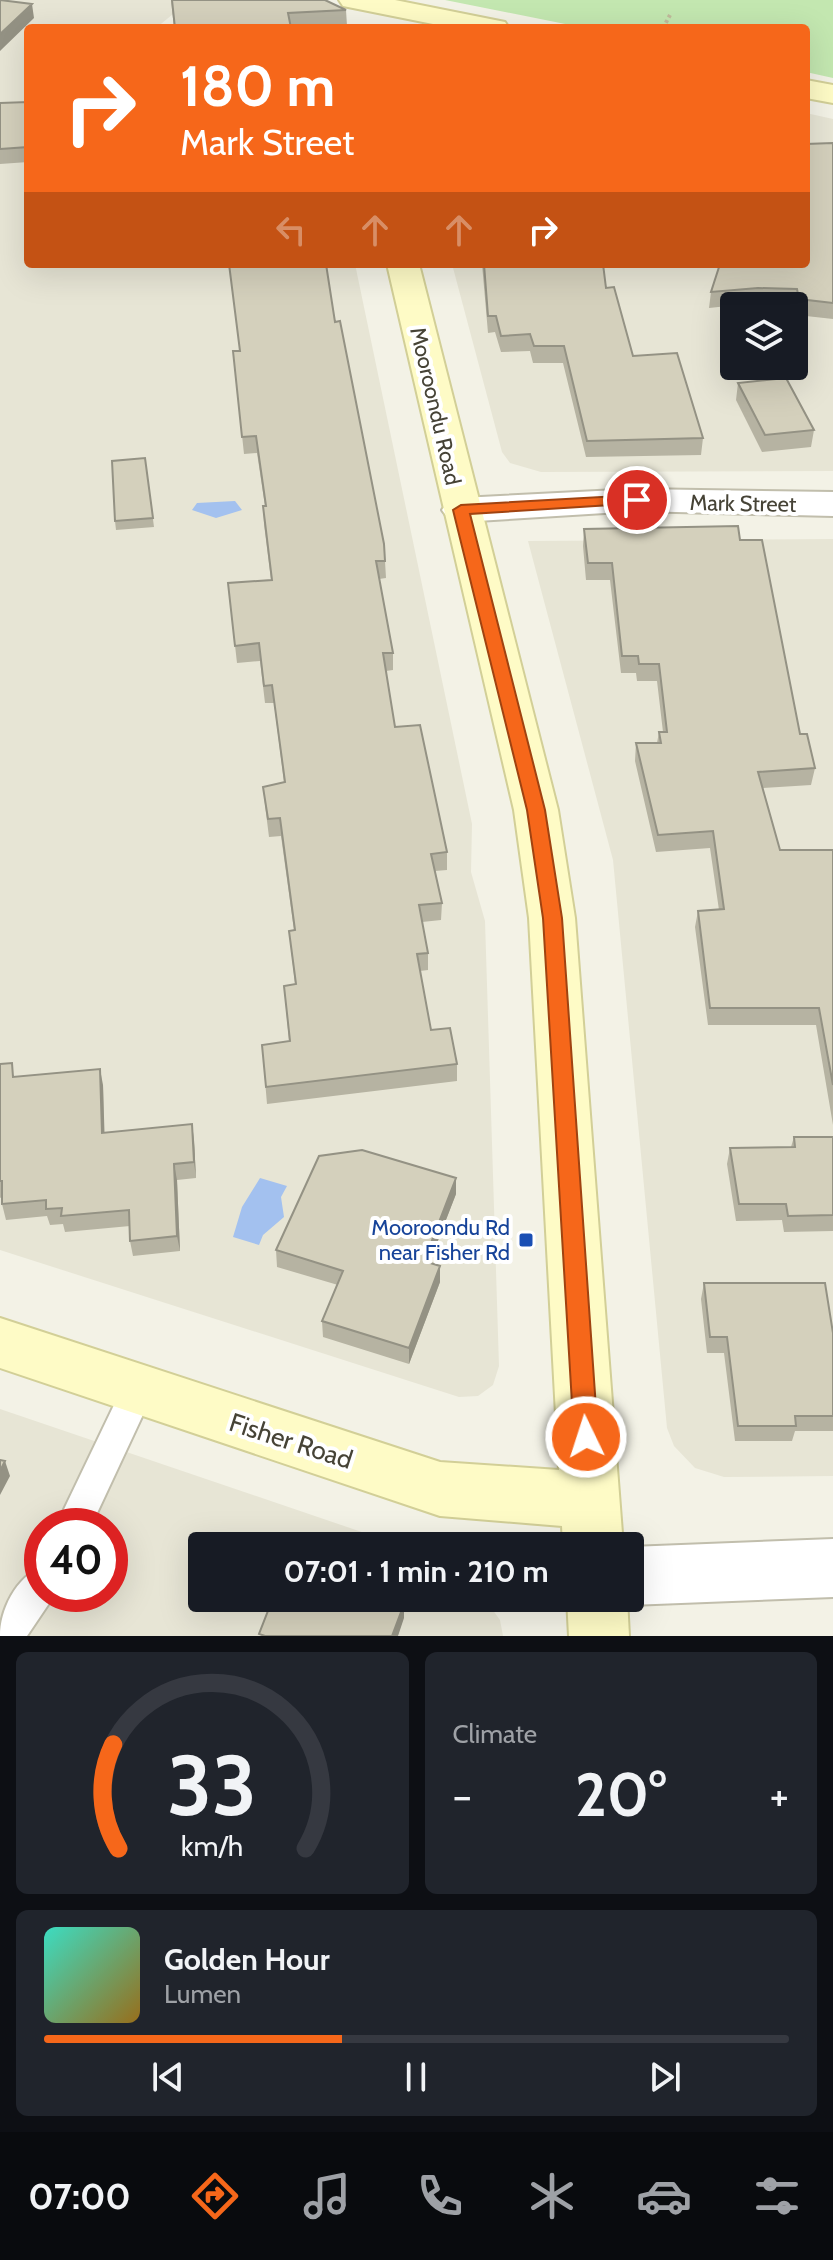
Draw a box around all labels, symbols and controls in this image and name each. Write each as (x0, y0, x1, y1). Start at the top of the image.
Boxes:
text: 180 m (180, 52, 335, 120)
icon: right (48, 56, 152, 160)
text: Mark Street (180, 120, 354, 164)
icon: left (269, 208, 313, 252)
icon: ahead (353, 208, 397, 252)
icon: ahead (437, 208, 481, 252)
icon: right (521, 208, 565, 252)
map controls (720, 292, 808, 380)
button: layers (720, 292, 808, 380)
street label: Mooroondu Road (404, 324, 467, 488)
pin (603, 466, 671, 534)
icon: arrive (615, 478, 659, 522)
street label: Mark Street (689, 489, 797, 518)
place label: Mooroondu Rd near Fisher Rd (371, 1214, 510, 1266)
marker: Mooroondu Rd near Fisher Rd (517, 1231, 535, 1249)
position arrow (544, 1395, 628, 1479)
street label: Fisher Road (225, 1406, 357, 1476)
speed limit sign: 40 (24, 1508, 128, 1612)
text: 07:01 · 1 min · 210 m (284, 1553, 548, 1590)
text: Climate (453, 1718, 537, 1750)
text: 33 (167, 1735, 257, 1836)
text: 20° (575, 1758, 666, 1831)
text: − (453, 1769, 472, 1822)
text: + (770, 1769, 789, 1822)
text: km/h (181, 1828, 244, 1863)
text: Golden Hour (164, 1941, 330, 1978)
text: Lumen (164, 1978, 241, 2010)
icon: previous (146, 2055, 190, 2099)
icon: pause (394, 2055, 438, 2099)
icon: next (643, 2055, 687, 2099)
icon: directions (187, 2168, 243, 2224)
icon: music (299, 2168, 355, 2224)
icon: phone (412, 2168, 468, 2224)
icon: climate (524, 2168, 580, 2224)
icon: car (636, 2168, 692, 2224)
icon: filters (749, 2168, 805, 2224)
text: 07:00 (28, 2174, 131, 2218)

